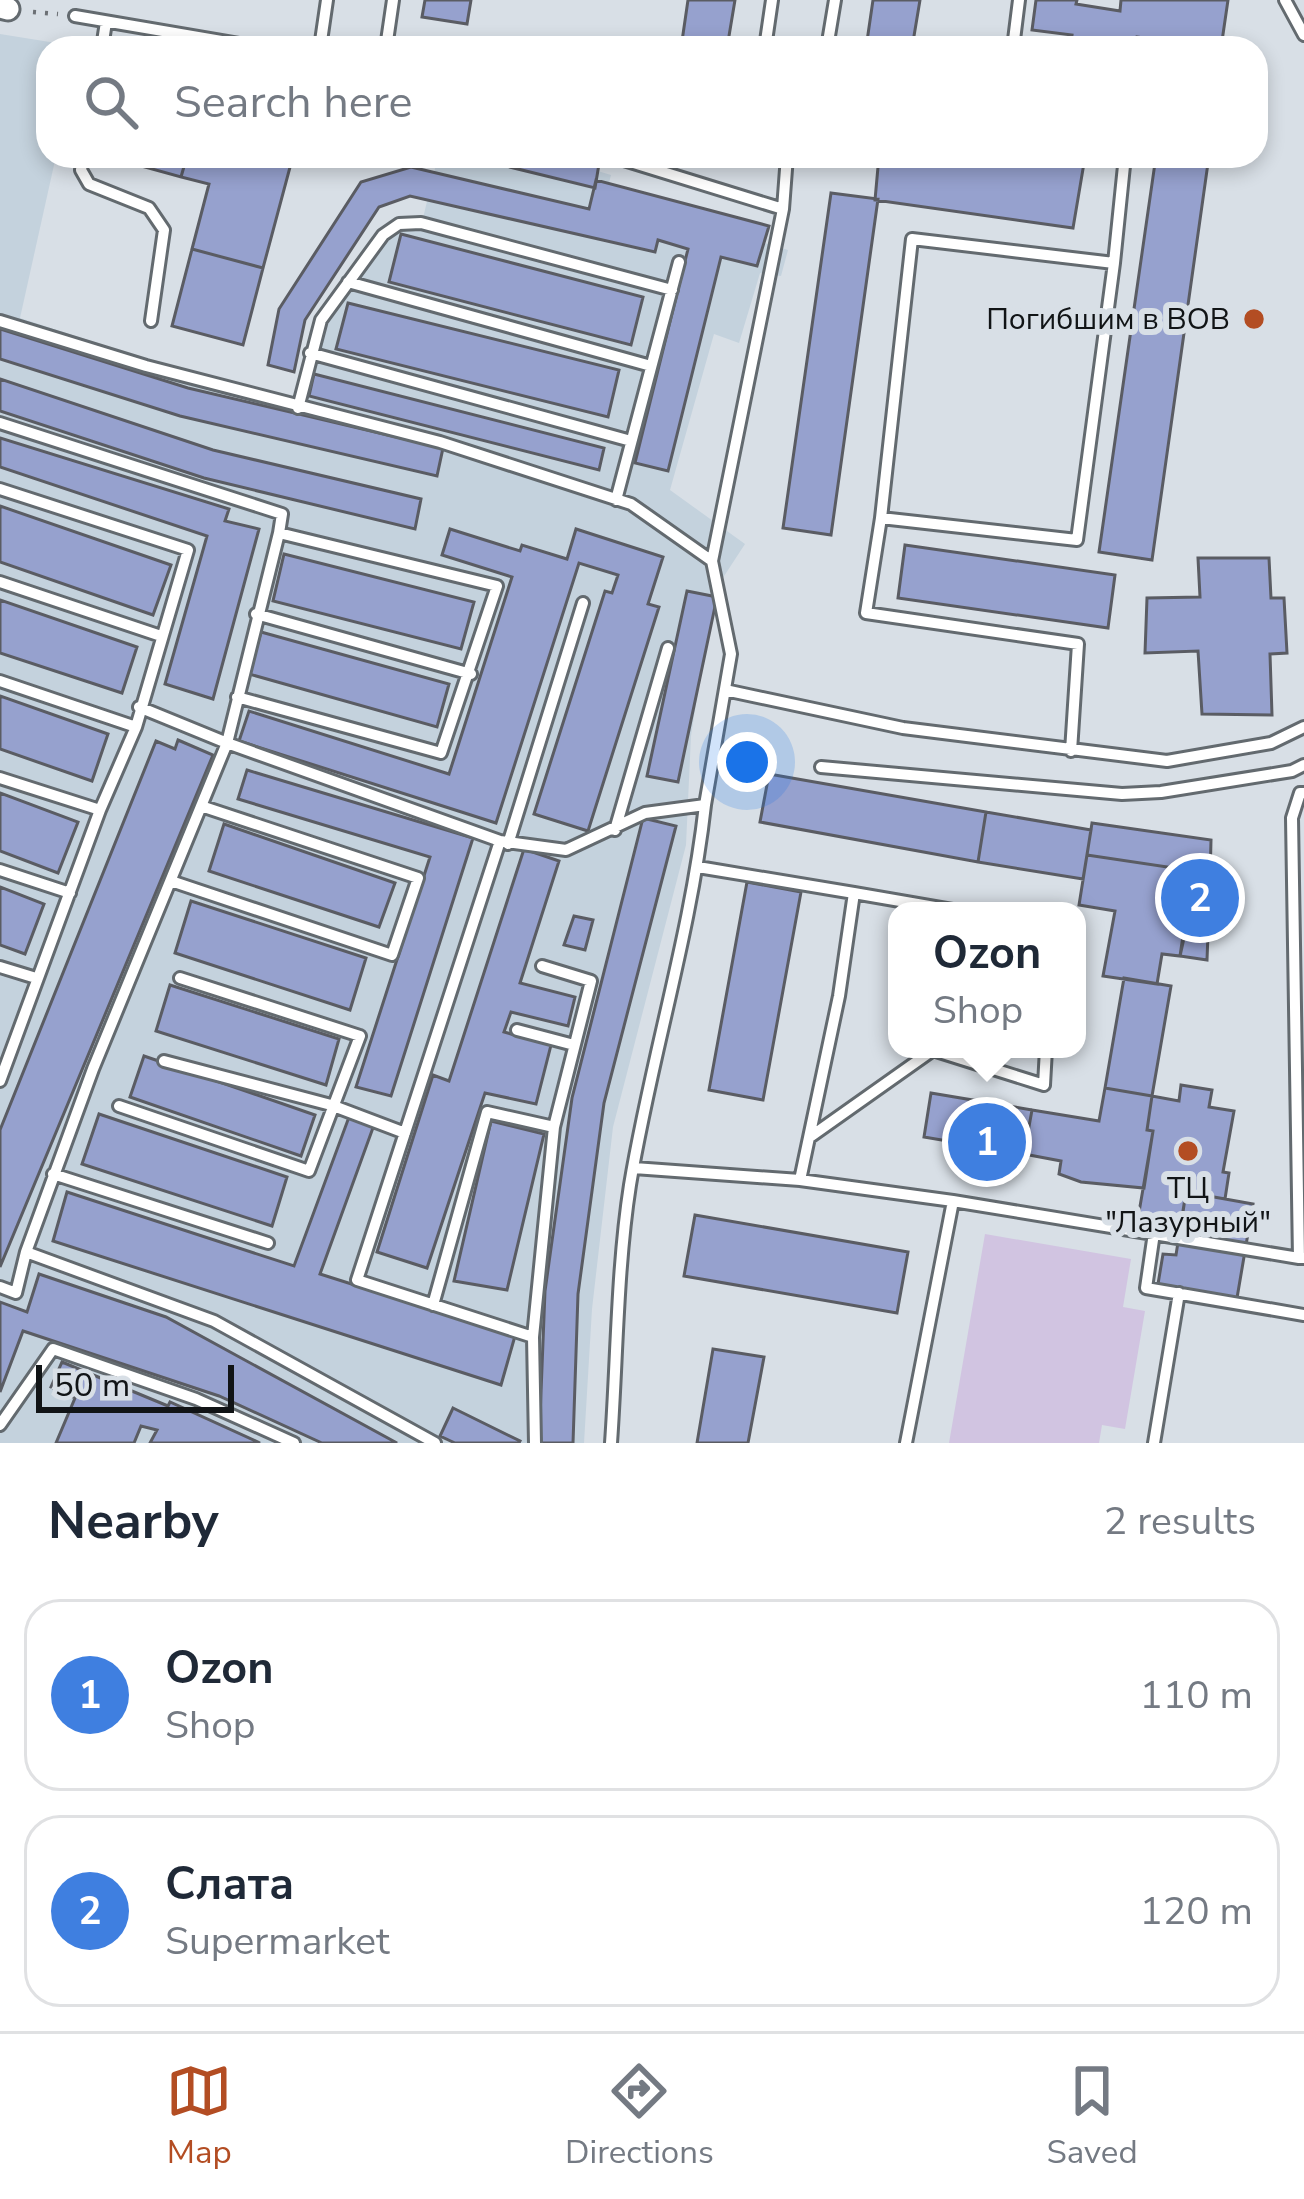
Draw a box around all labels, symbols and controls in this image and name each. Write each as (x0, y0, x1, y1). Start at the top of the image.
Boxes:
search box (36, 36, 1268, 168)
icon: search (78, 69, 144, 135)
text: Search here (174, 72, 413, 133)
place label: Погибшим в ВОВ (986, 299, 1230, 340)
marker: Погибшим в ВОВ (1241, 306, 1267, 332)
your location (717, 732, 777, 792)
pin: 2 (1161, 853, 1239, 943)
popup (888, 902, 1086, 1058)
text: Ozon (933, 923, 1041, 984)
text: Shop (933, 984, 1023, 1037)
pin: 1 (948, 1097, 1026, 1187)
marker: ТЦ "Лазурный" (1175, 1138, 1201, 1164)
place label: ТЦ "Лазурный" (1105, 1168, 1271, 1243)
scale bar (36, 1359, 234, 1412)
text: 50 m (54, 1363, 130, 1408)
text: Nearby (48, 1486, 219, 1556)
text: 2 results (1104, 1495, 1256, 1548)
text: Ozon (165, 1638, 273, 1699)
text: 1 (78, 1669, 102, 1722)
text: 110 m (1139, 1669, 1253, 1722)
text: Shop (165, 1699, 256, 1752)
text: Слата (165, 1854, 294, 1915)
text: 2 (78, 1885, 102, 1938)
text: 120 m (1139, 1885, 1253, 1938)
text: Supermarket (165, 1915, 390, 1968)
tab: Map (166, 2058, 232, 2175)
tab: Directions (565, 2058, 714, 2175)
tab: Saved (1046, 2058, 1138, 2175)

